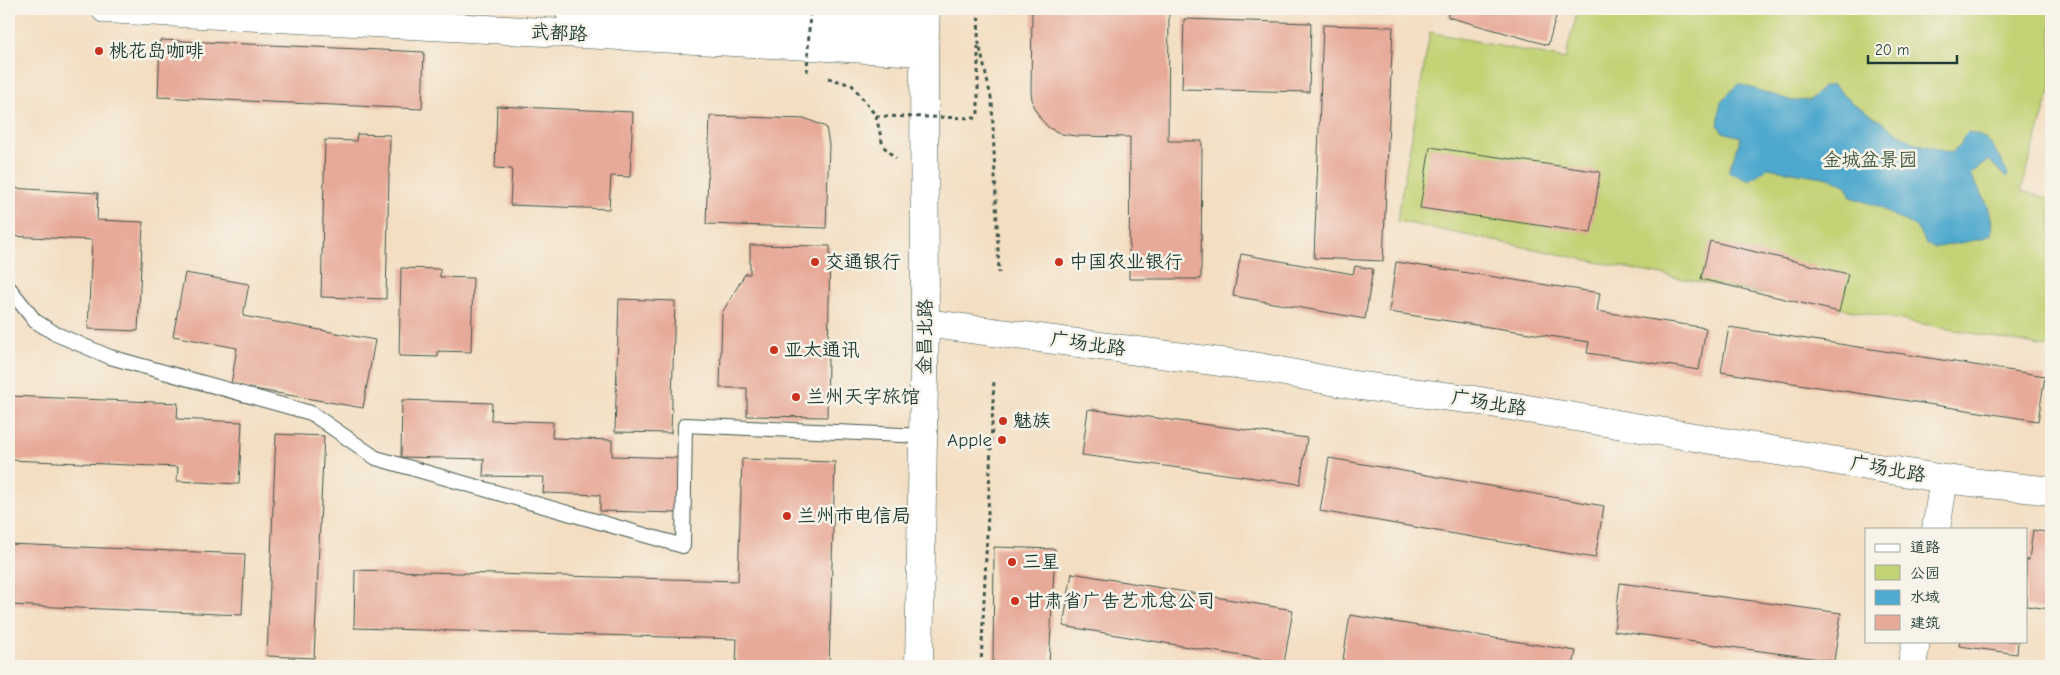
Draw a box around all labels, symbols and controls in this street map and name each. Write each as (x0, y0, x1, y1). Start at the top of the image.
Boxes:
street label: 武都路 (530, 21, 588, 45)
scale bar (1868, 32, 1956, 64)
place label: 桃花岛咖啡 (109, 40, 204, 62)
text: 20 m (1875, 41, 1909, 59)
marker: 桃花岛咖啡 (93, 45, 105, 57)
park label: 金城盆景园 (1822, 149, 1918, 171)
place label: 交通银行 (825, 251, 901, 273)
place label: 中国农业银行 (1069, 251, 1183, 273)
marker: 交通银行 (809, 256, 821, 268)
marker: 中国农业银行 (1053, 256, 1065, 268)
street label: 金昌北路 (913, 299, 937, 375)
street label: 广场北路 (1049, 328, 1127, 360)
place label: 亚太通讯 (784, 339, 860, 361)
marker: 亚太通讯 (768, 344, 780, 356)
place label: 兰州天字旅馆 (806, 386, 920, 408)
street label: 广场北路 (1450, 386, 1528, 420)
marker: 兰州天字旅馆 (790, 391, 802, 403)
place label: 魅族 (1013, 410, 1051, 432)
marker: 魅族 (997, 415, 1009, 427)
place label: Apple (947, 429, 992, 451)
marker: Apple (996, 434, 1008, 446)
street label: 广场北路 (1849, 452, 1927, 486)
place label: 兰州市电信局 (797, 505, 911, 527)
marker: 兰州市电信局 (781, 510, 793, 522)
legend (1865, 528, 2028, 642)
text: 道路 (1910, 538, 1940, 556)
place label: 三星 (1022, 551, 1060, 573)
marker: 三星 (1006, 556, 1018, 568)
text: 公园 (1910, 564, 1940, 582)
text: 水域 (1910, 588, 1940, 606)
place label: 甘肃省广告艺术总公司 (1025, 590, 1215, 612)
marker: 甘肃省广告艺术总公司 (1009, 595, 1021, 607)
text: 建筑 (1910, 614, 1940, 632)

